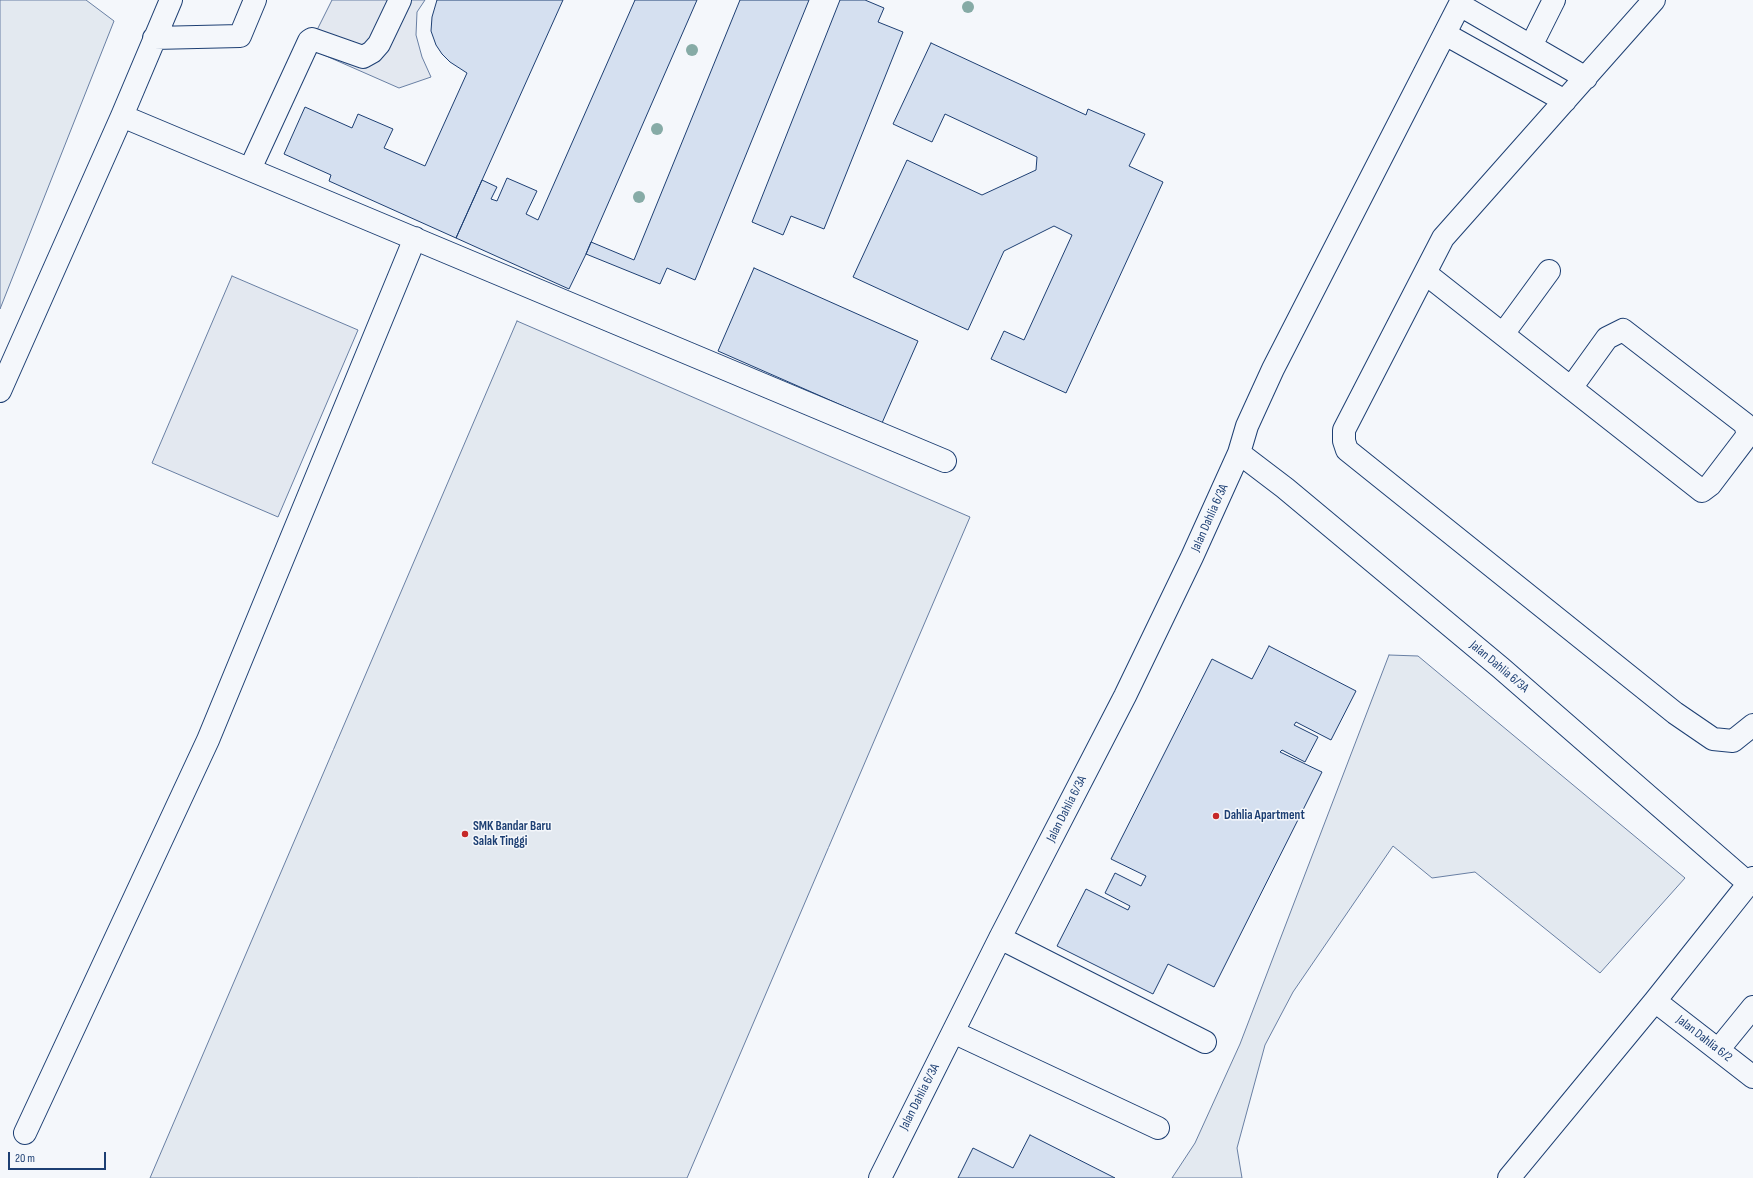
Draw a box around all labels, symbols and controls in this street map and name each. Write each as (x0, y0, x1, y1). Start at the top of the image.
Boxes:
street label: Jalan Dahlia 6/3A (1188, 482, 1232, 554)
street label: Jalan Dahlia 6/3A (1466, 638, 1532, 696)
street label: Jalan Dahlia 6/3A (1044, 773, 1090, 845)
place label: Dahlia Apartment (1224, 808, 1305, 824)
marker: Dahlia Apartment (1211, 811, 1221, 821)
place label: SMK Bandar Baru Salak Tinggi (473, 819, 551, 850)
marker: SMK Bandar Baru Salak Tinggi (460, 829, 470, 839)
street label: Jalan Dahlia 6/2 (1673, 1012, 1735, 1066)
street label: Jalan Dahlia 6/3A (897, 1061, 943, 1133)
scale bar (10, 1144, 108, 1170)
text: 20 m (15, 1151, 35, 1166)

